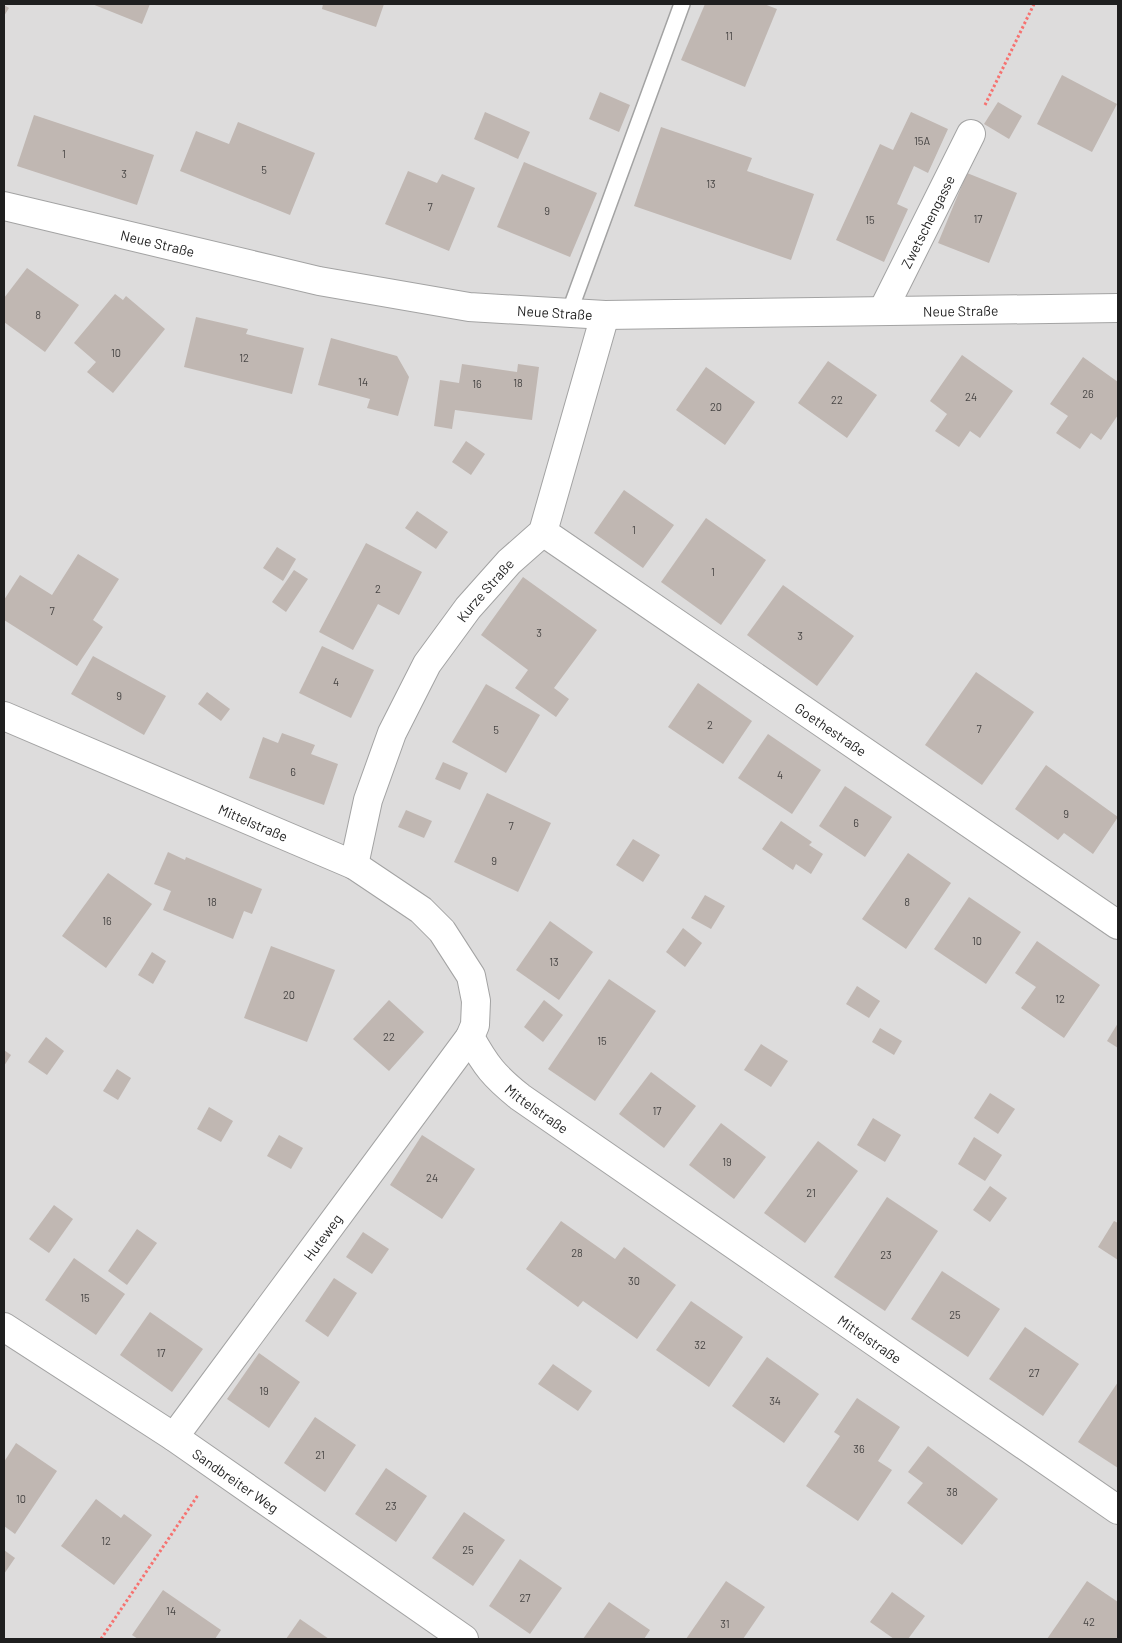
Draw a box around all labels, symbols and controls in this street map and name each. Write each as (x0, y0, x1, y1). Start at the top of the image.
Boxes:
house number: 11 (725, 29, 733, 42)
house number: 15A (914, 134, 930, 147)
house number: 1 (62, 147, 66, 160)
house number: 5 (261, 163, 267, 176)
house number: 3 (121, 167, 127, 180)
street label: Zwetschengasse (897, 172, 958, 271)
house number: 13 (706, 177, 716, 190)
house number: 7 (427, 200, 433, 213)
house number: 9 (544, 204, 550, 217)
house number: 17 (973, 212, 983, 225)
house number: 15 (865, 213, 875, 226)
street label: Neue Straße (119, 226, 196, 260)
street label: Neue Straße (517, 301, 593, 323)
street label: Neue Straße (923, 301, 999, 319)
house number: 8 (35, 308, 41, 321)
house number: 10 (111, 346, 121, 359)
house number: 12 (239, 351, 249, 364)
house number: 14 (358, 375, 368, 388)
house number: 18 (513, 376, 523, 389)
house number: 16 (472, 377, 482, 390)
house number: 26 (1082, 387, 1094, 400)
house number: 24 (965, 390, 977, 403)
house number: 22 (831, 393, 843, 406)
house number: 20 (710, 400, 722, 413)
house number: 1 (632, 523, 636, 536)
street label: Kurze Straße (452, 555, 517, 625)
house number: 1 (711, 565, 715, 578)
house number: 2 (375, 582, 381, 595)
house number: 7 (49, 604, 55, 617)
house number: 3 (536, 626, 542, 639)
house number: 3 (797, 629, 803, 642)
house number: 4 (333, 675, 339, 688)
house number: 9 (116, 689, 122, 702)
street label: Goethestraße (792, 699, 870, 759)
house number: 2 (707, 718, 713, 731)
house number: 7 (976, 722, 982, 735)
house number: 5 (493, 723, 499, 736)
house number: 6 (290, 765, 296, 778)
house number: 4 (777, 768, 783, 781)
street label: Mittelstraße (216, 800, 291, 844)
house number: 9 (1063, 807, 1069, 820)
house number: 6 (853, 816, 859, 829)
house number: 7 (508, 819, 514, 832)
house number: 9 (491, 854, 497, 867)
house number: 18 (207, 895, 217, 908)
house number: 8 (904, 895, 910, 908)
house number: 16 (102, 914, 112, 927)
house number: 10 (972, 934, 982, 947)
house number: 13 (549, 955, 559, 968)
house number: 20 (283, 988, 295, 1001)
house number: 12 (1055, 992, 1065, 1005)
house number: 22 (383, 1030, 395, 1043)
house number: 15 (597, 1034, 607, 1047)
street label: Mittelstraße (502, 1080, 572, 1136)
house number: 17 (652, 1104, 662, 1117)
house number: 19 (722, 1155, 732, 1168)
house number: 24 (426, 1171, 438, 1184)
house number: 21 (806, 1186, 816, 1199)
street label: Huteweg (299, 1210, 345, 1263)
house number: 28 (571, 1246, 583, 1259)
house number: 23 (880, 1248, 892, 1261)
house number: 30 (628, 1274, 640, 1287)
house number: 15 (80, 1291, 90, 1304)
house number: 25 (949, 1308, 961, 1321)
street label: Mittelstraße (835, 1311, 905, 1367)
house number: 32 (694, 1338, 706, 1351)
house number: 17 (156, 1346, 166, 1359)
house number: 27 (1028, 1366, 1040, 1379)
house number: 19 (259, 1384, 269, 1397)
house number: 34 (769, 1394, 781, 1407)
house number: 36 (853, 1442, 865, 1455)
street label: Sandbreiter Weg (190, 1444, 282, 1516)
house number: 21 (315, 1448, 325, 1461)
house number: 38 (946, 1485, 958, 1498)
house number: 10 (16, 1492, 26, 1505)
house number: 23 (385, 1499, 397, 1512)
house number: 12 (101, 1534, 111, 1547)
house number: 25 (462, 1543, 474, 1556)
house number: 27 (519, 1591, 531, 1604)
house number: 14 (166, 1604, 176, 1617)
house number: 42 (1083, 1615, 1095, 1628)
house number: 31 (720, 1617, 730, 1630)

